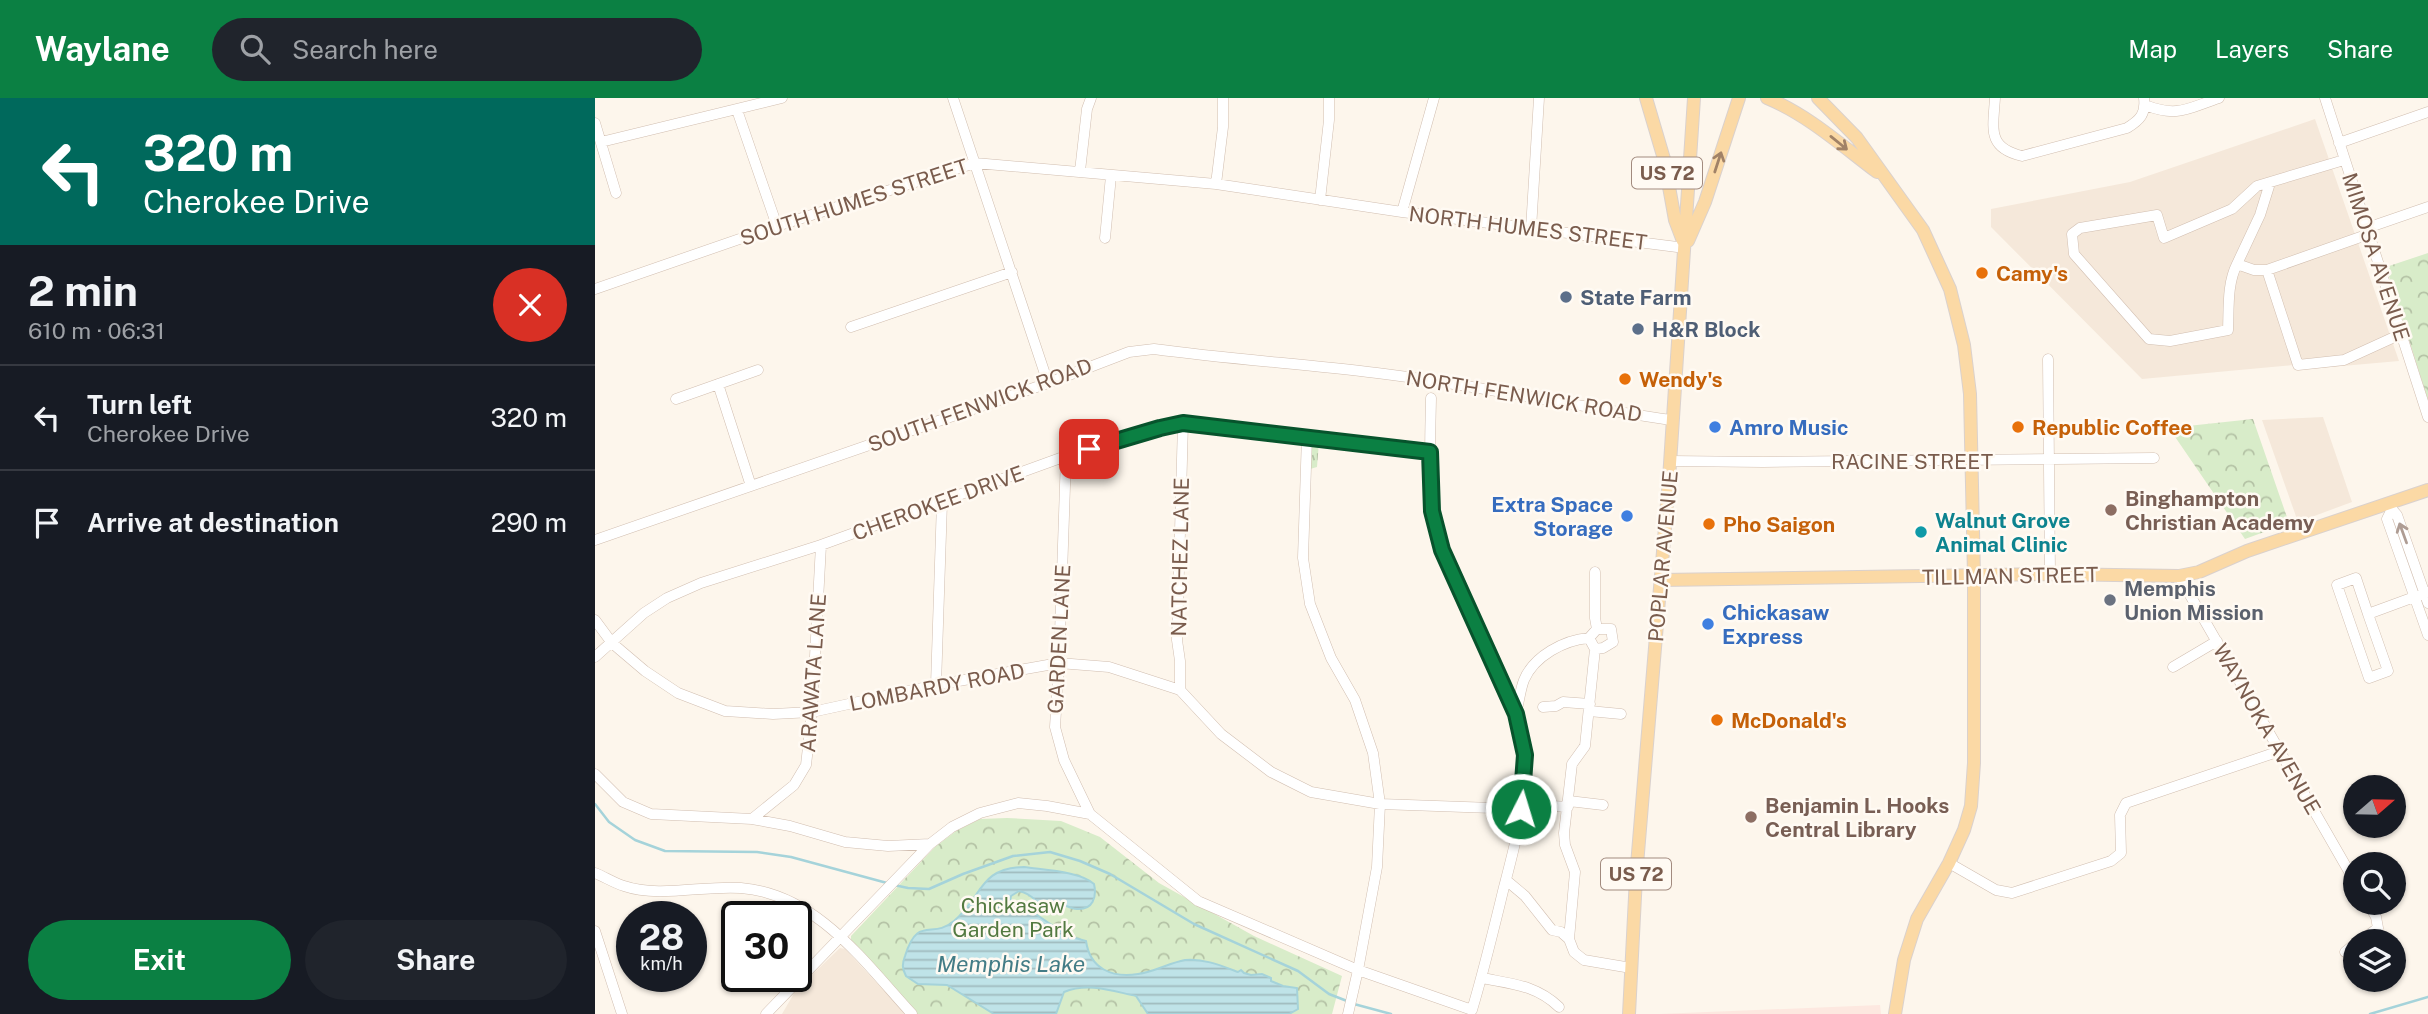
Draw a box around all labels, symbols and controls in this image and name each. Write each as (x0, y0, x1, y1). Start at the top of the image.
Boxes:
search box (212, 18, 702, 81)
text: Waylane (35, 30, 170, 68)
icon: search (236, 30, 274, 68)
text: Search here (292, 34, 438, 65)
text: Map (2128, 35, 2177, 63)
text: Layers (2215, 35, 2289, 63)
text: Share (2327, 35, 2393, 63)
text: 320 m (143, 124, 293, 182)
icon: left (28, 126, 119, 217)
one-way arrow (1829, 135, 1847, 150)
one-way arrow (1713, 151, 1726, 173)
street label: SOUTH HUMES STREET (737, 153, 971, 251)
road number: US 72 (1632, 158, 1702, 188)
street label: MIMOSA AVENUE (2337, 170, 2415, 344)
text: Cherokee Drive (143, 183, 370, 220)
street label: NORTH HUMES STREET (1407, 201, 1649, 255)
place label: Camy's (1996, 261, 2068, 286)
marker: Camy's (1974, 265, 1990, 281)
text: 2 min (28, 266, 138, 315)
button: close (493, 268, 567, 342)
place label: State Farm (1580, 285, 1692, 310)
marker: State Farm (1558, 289, 1574, 305)
text: 610 m · 06:31 (28, 317, 165, 344)
place label: H&R Block (1652, 317, 1760, 342)
marker: H&R Block (1630, 321, 1646, 337)
street label: SOUTH FENWICK ROAD (864, 353, 1096, 457)
street label: NORTH FENWICK ROAD (1404, 365, 1644, 427)
place label: Wendy's (1639, 367, 1723, 392)
marker: Wendy's (1617, 371, 1633, 387)
text: Turn left (87, 389, 192, 420)
icon: left (28, 399, 66, 437)
text: 320 m (490, 402, 567, 433)
place label: Amro Music (1729, 415, 1848, 440)
place label: Republic Coffee (2032, 415, 2192, 440)
pin (1059, 419, 1119, 479)
marker: Amro Music (1707, 419, 1723, 435)
marker: Republic Coffee (2010, 419, 2026, 435)
text: Cherokee Drive (87, 420, 250, 447)
icon: arrive (1070, 430, 1108, 468)
street label: RACINE STREET (1831, 449, 1993, 474)
street label: CHEROKEE DRIVE (849, 460, 1027, 546)
street label: POPLAR AVENUE (1643, 469, 1683, 643)
street label: NATCHEZ LANE (1166, 477, 1194, 637)
place label: Binghampton Christian Academy (2125, 486, 2315, 535)
place label: Extra Space Storage (1491, 492, 1613, 541)
marker: Binghampton Christian Academy (2103, 502, 2119, 518)
icon: arrive (28, 504, 66, 542)
text: Arrive at destination (87, 507, 339, 538)
text: 290 m (491, 507, 567, 538)
marker: Extra Space Storage (1619, 508, 1635, 524)
place label: Walnut Grove Animal Clinic (1935, 508, 2070, 557)
place label: Pho Saigon (1723, 512, 1835, 537)
marker: Pho Saigon (1701, 516, 1717, 532)
one-way arrow (2396, 522, 2408, 544)
marker: Walnut Grove Animal Clinic (1913, 524, 1929, 540)
street label: TILLMAN STREET (1922, 562, 2098, 590)
street label: GARDEN LANE (1043, 564, 1075, 714)
place label: Memphis Union Mission (2124, 576, 2264, 625)
marker: Memphis Union Mission (2102, 592, 2118, 608)
street label: ARAWATA LANE (795, 593, 831, 753)
place label: Chickasaw Express (1722, 600, 1830, 649)
marker: Chickasaw Express (1700, 616, 1716, 632)
street label: WAYNOKA AVENUE (2208, 639, 2326, 819)
street label: LOMBARDY ROAD (847, 658, 1027, 716)
place label: McDonald's (1731, 708, 1847, 733)
marker: McDonald's (1709, 712, 1725, 728)
position arrow (1484, 772, 1558, 846)
north arrow (2343, 775, 2406, 838)
map controls (2343, 775, 2406, 992)
place label: Benjamin L. Hooks Central Library (1765, 793, 1949, 842)
marker: Benjamin L. Hooks Central Library (1743, 809, 1759, 825)
button: search (2343, 852, 2406, 915)
road number: US 72 (1601, 859, 1671, 890)
park label: Chickasaw Garden Park (952, 893, 1074, 942)
speed limit sign: 30 (721, 901, 812, 992)
text: 28 (639, 917, 684, 958)
button: Exit (28, 920, 291, 1000)
button: Share (305, 920, 567, 1000)
button: layers (2343, 929, 2406, 992)
water label: Memphis Lake (937, 950, 1085, 977)
text: km/h (640, 953, 683, 974)

